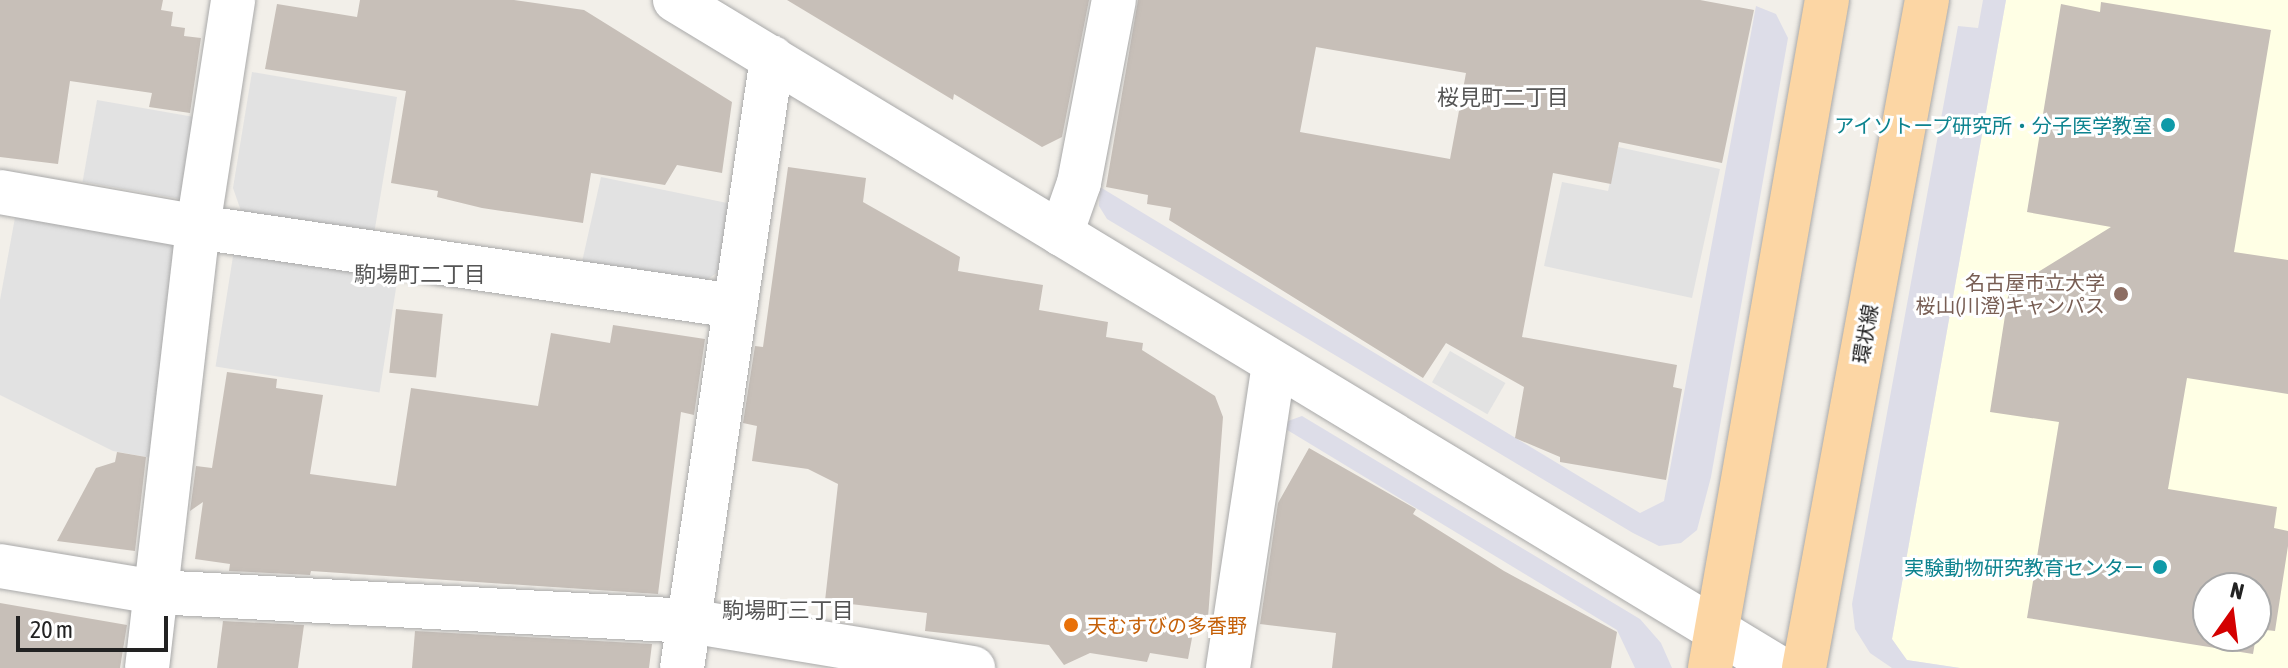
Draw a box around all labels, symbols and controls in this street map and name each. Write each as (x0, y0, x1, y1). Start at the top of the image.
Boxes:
district label: 桜見町二丁目 (1437, 85, 1569, 111)
place label: アイソトープ研究所・分子医学教室 (1832, 113, 2152, 137)
marker: アイソトープ研究所・分子医学教室 (2159, 116, 2177, 134)
district label: 駒場町二丁目 (354, 262, 486, 288)
place label: 名古屋市立大学 桜山(川澄)キャンパス (1915, 270, 2105, 317)
marker: 名古屋市立大学 桜山(川澄)キャンパス (2112, 285, 2130, 303)
street label: 環状線 (1848, 302, 1882, 366)
place label: 実験動物研究教育センター (1904, 555, 2144, 579)
marker: 実験動物研究教育センター (2151, 558, 2169, 576)
north arrow (2192, 572, 2272, 652)
text: N (2228, 576, 2247, 605)
district label: 駒場町三丁目 (722, 598, 854, 624)
scale bar (20, 600, 172, 650)
place label: 天むすびの多香野 (1087, 613, 1247, 637)
text: 20 m (30, 616, 73, 643)
marker: 天むすびの多香野 (1062, 616, 1080, 634)

